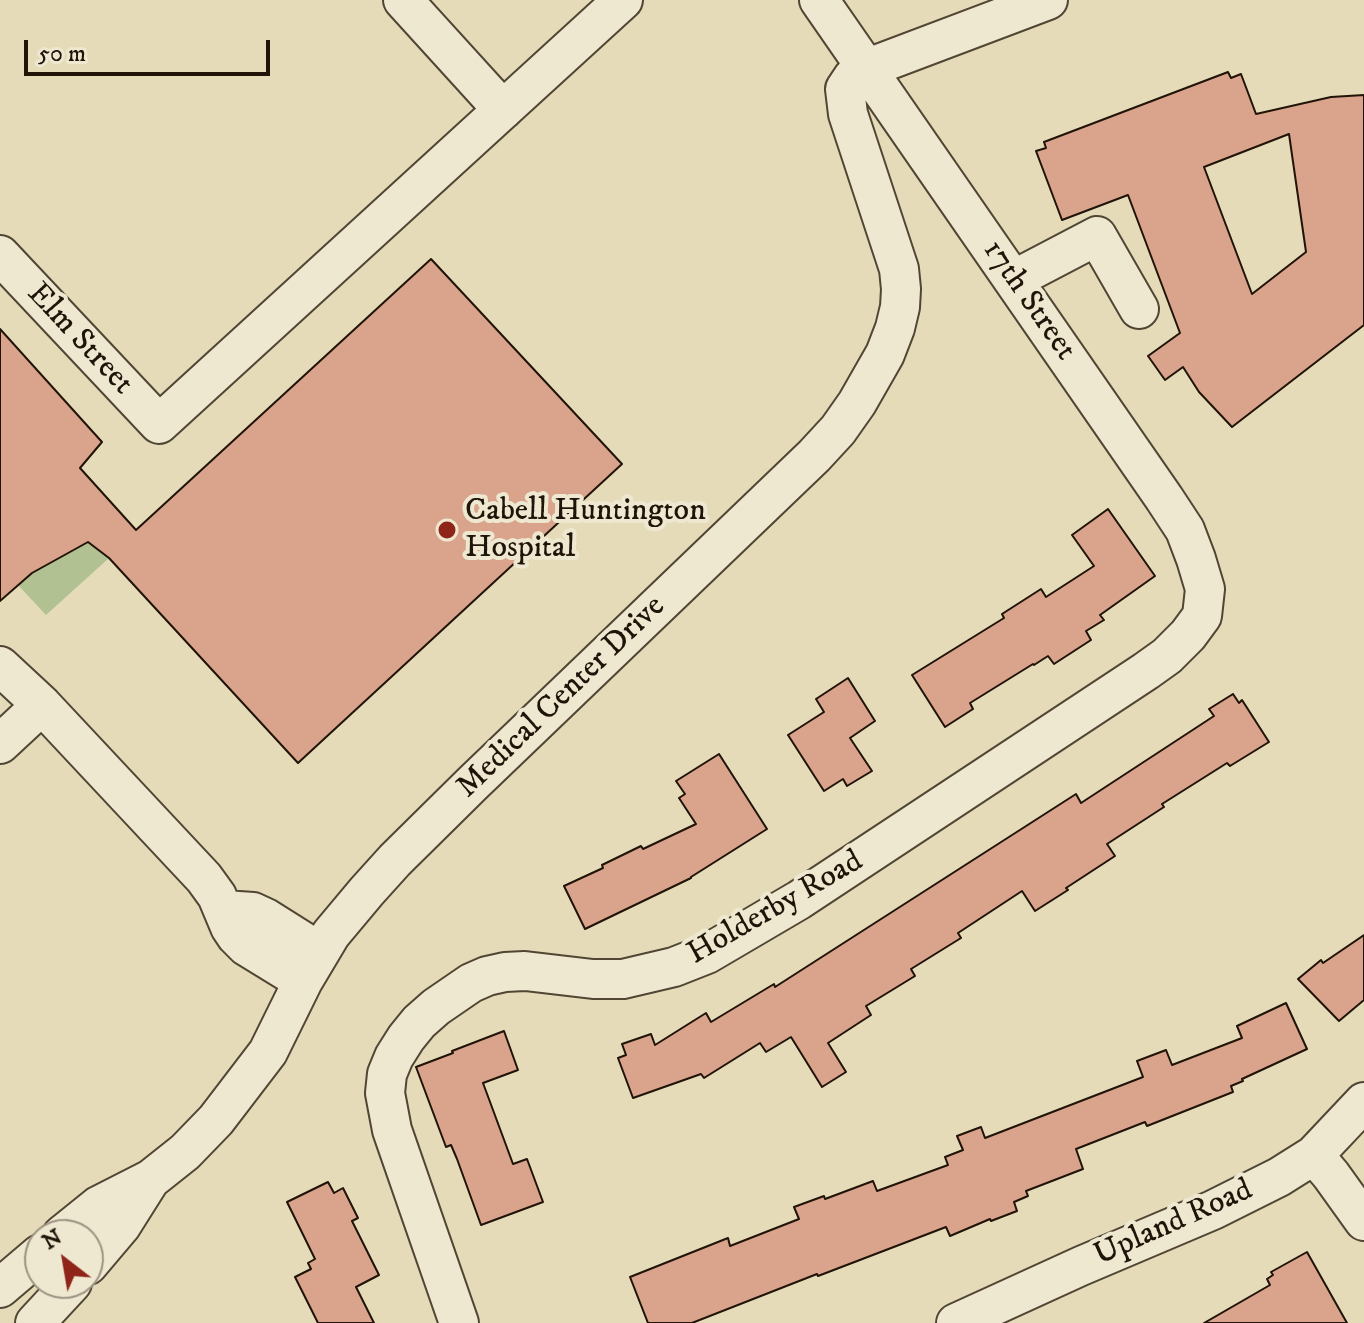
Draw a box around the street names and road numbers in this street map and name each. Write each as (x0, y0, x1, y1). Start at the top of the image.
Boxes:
street label: 17th Street (973, 233, 1083, 369)
street label: Elm Street (18, 276, 140, 404)
street label: Medical Center Drive (450, 589, 674, 807)
street label: Holderby Road (682, 843, 870, 975)
street label: Upland Road (1089, 1172, 1259, 1276)

